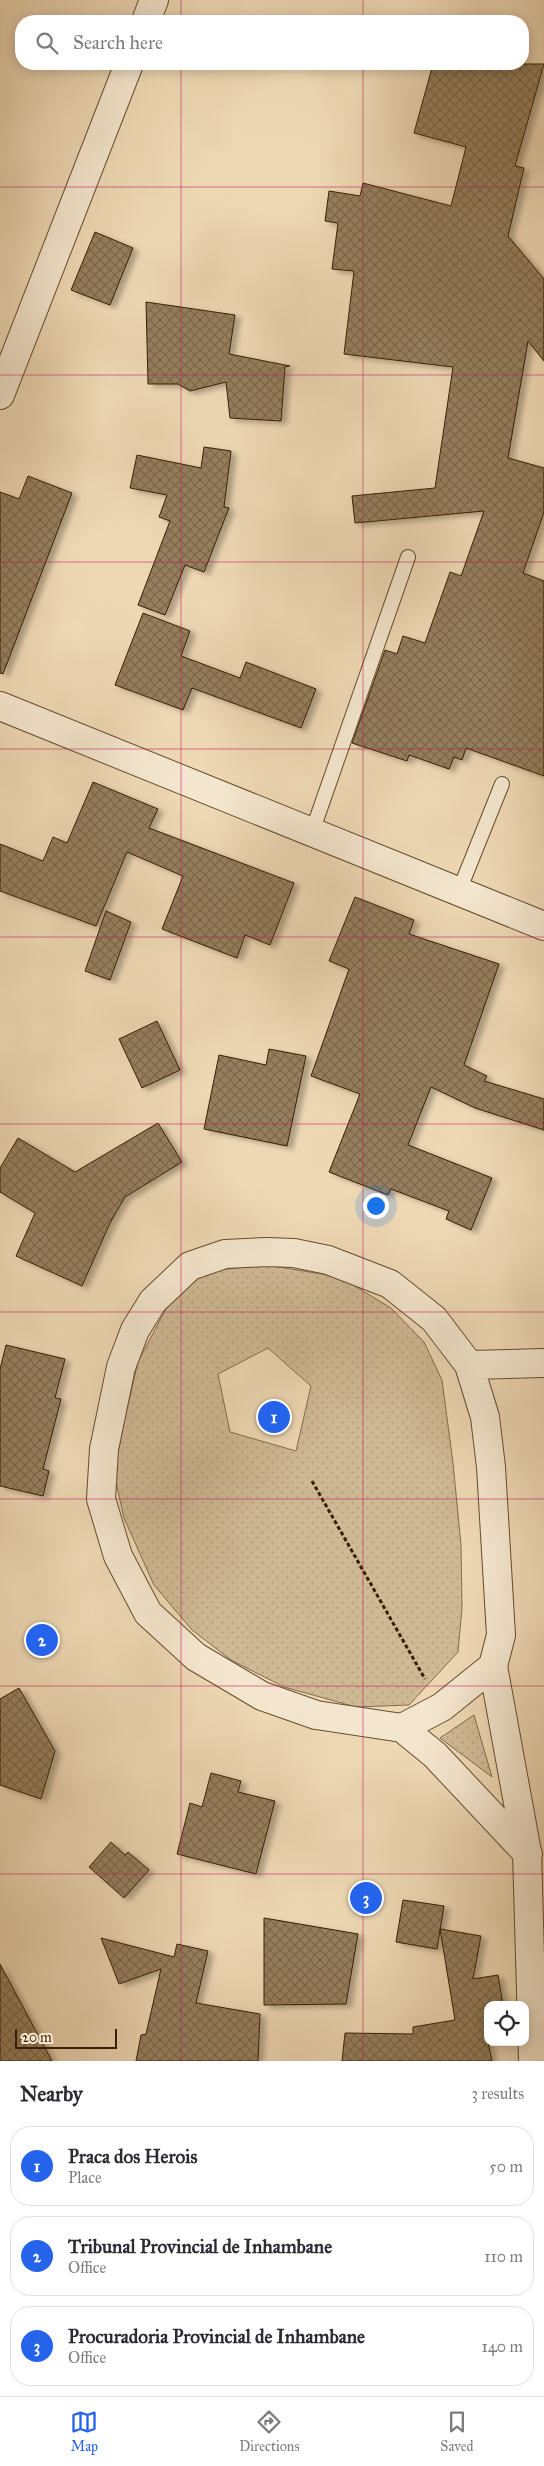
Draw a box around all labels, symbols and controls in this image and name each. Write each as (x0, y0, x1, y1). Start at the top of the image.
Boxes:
search box (15, 15, 529, 70)
icon: search (33, 29, 61, 57)
text: Search here (73, 31, 163, 54)
your location (363, 1193, 389, 1219)
pin: 1 (258, 1398, 290, 1436)
pin: 2 (26, 1621, 58, 1659)
pin: 3 (350, 1879, 382, 1917)
map controls (484, 2001, 529, 2046)
button: locate (484, 2001, 529, 2046)
scale bar (15, 2026, 118, 2049)
text: 20 m (22, 2029, 52, 2046)
text: Nearby (20, 2081, 83, 2107)
text: 3 results (471, 2084, 524, 2103)
text: Praca dos Herois (68, 2145, 197, 2168)
text: 1 (34, 2157, 40, 2176)
text: 50 m (489, 2157, 523, 2176)
text: Place (68, 2168, 102, 2187)
text: Tribunal Provincial de Inhambane (68, 2235, 332, 2258)
text: 2 (33, 2247, 41, 2266)
text: 110 m (484, 2247, 523, 2266)
text: Office (68, 2258, 106, 2277)
text: Procuradoria Provincial de Inhambane (68, 2325, 365, 2348)
text: 3 (34, 2337, 40, 2356)
text: 140 m (482, 2337, 523, 2356)
text: Office (68, 2348, 106, 2367)
tab: Map (70, 2408, 98, 2455)
tab: Directions (239, 2408, 300, 2455)
tab: Saved (440, 2408, 474, 2455)

